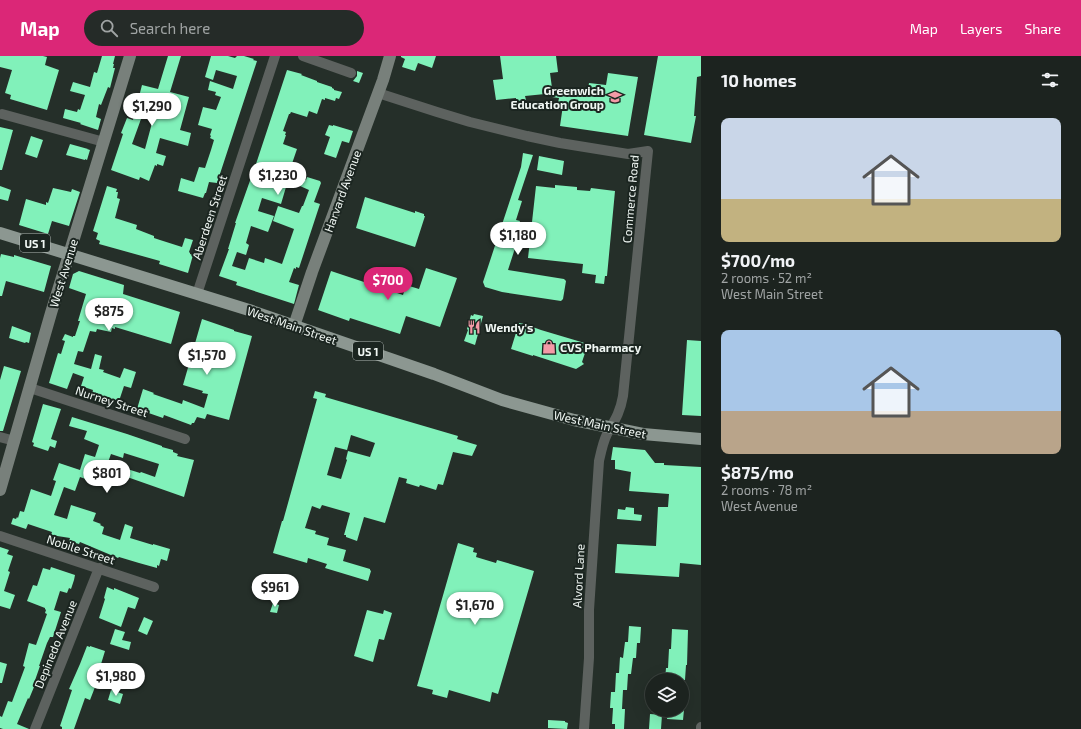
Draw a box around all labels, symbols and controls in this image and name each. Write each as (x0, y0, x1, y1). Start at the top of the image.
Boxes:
search box (84, 10, 364, 46)
text: Map (20, 17, 60, 40)
icon: search (98, 17, 120, 39)
text: Search here (130, 19, 210, 37)
text: Map (910, 20, 938, 37)
text: Layers (960, 20, 1002, 37)
text: Share (1024, 20, 1061, 37)
icon: filters (1039, 69, 1061, 91)
text: 10 homes (721, 70, 797, 90)
place label: Greenwich Education Group (511, 83, 604, 111)
school or university icon: Greenwich Education Group (607, 89, 623, 105)
pin: $1,290 (119, 93, 185, 127)
text: $1,290 (132, 98, 172, 114)
icon: home (855, 144, 927, 216)
street label: Harvard Avenue (321, 148, 363, 234)
street label: Commerce Road (619, 154, 641, 244)
pin: $1,230 (245, 162, 311, 196)
text: $1,230 (258, 167, 298, 183)
street label: Aberdeen Street (189, 172, 229, 261)
pin: $1,180 (485, 222, 551, 256)
text: $1,180 (499, 227, 537, 243)
road number: US 1 (20, 234, 50, 252)
street label: West Avenue (46, 237, 80, 309)
text: $700/mo (721, 250, 795, 270)
pin: $700 (364, 267, 412, 301)
text: 2 rooms · 52 m² (721, 270, 812, 286)
text: $700 (373, 272, 403, 288)
text: West Main Street (721, 286, 823, 302)
pin: $875 (85, 298, 133, 332)
text: $875 (94, 303, 124, 319)
street label: West Main Street (245, 303, 339, 347)
restaurant icon: Wendy's (466, 319, 482, 335)
place label: Wendy's (485, 320, 533, 335)
shop icon: CVS Pharmacy (541, 339, 557, 355)
place label: CVS Pharmacy (560, 340, 641, 355)
pin: $1,570 (174, 342, 240, 376)
road number: US 1 (353, 342, 383, 360)
text: $1,570 (188, 347, 226, 363)
icon: home (855, 356, 927, 428)
street label: Nurney Street (74, 383, 151, 419)
street label: West Main Street (553, 407, 648, 441)
pin: $801 (83, 460, 131, 494)
text: $875/mo (721, 462, 794, 482)
text: $801 (92, 465, 122, 481)
text: 2 rooms · 78 m² (721, 482, 812, 498)
text: West Avenue (721, 498, 798, 514)
street label: Nobile Street (45, 531, 117, 567)
street label: Alvord Lane (569, 544, 587, 608)
pin: $961 (251, 574, 299, 608)
text: $961 (261, 579, 289, 595)
pin: $1,670 (442, 592, 508, 626)
text: $1,670 (455, 597, 495, 613)
street label: Depinedo Avenue (31, 598, 79, 690)
pin: $1,980 (83, 663, 149, 697)
text: $1,980 (96, 668, 136, 684)
map controls (645, 673, 689, 717)
button: layers (645, 673, 689, 717)

